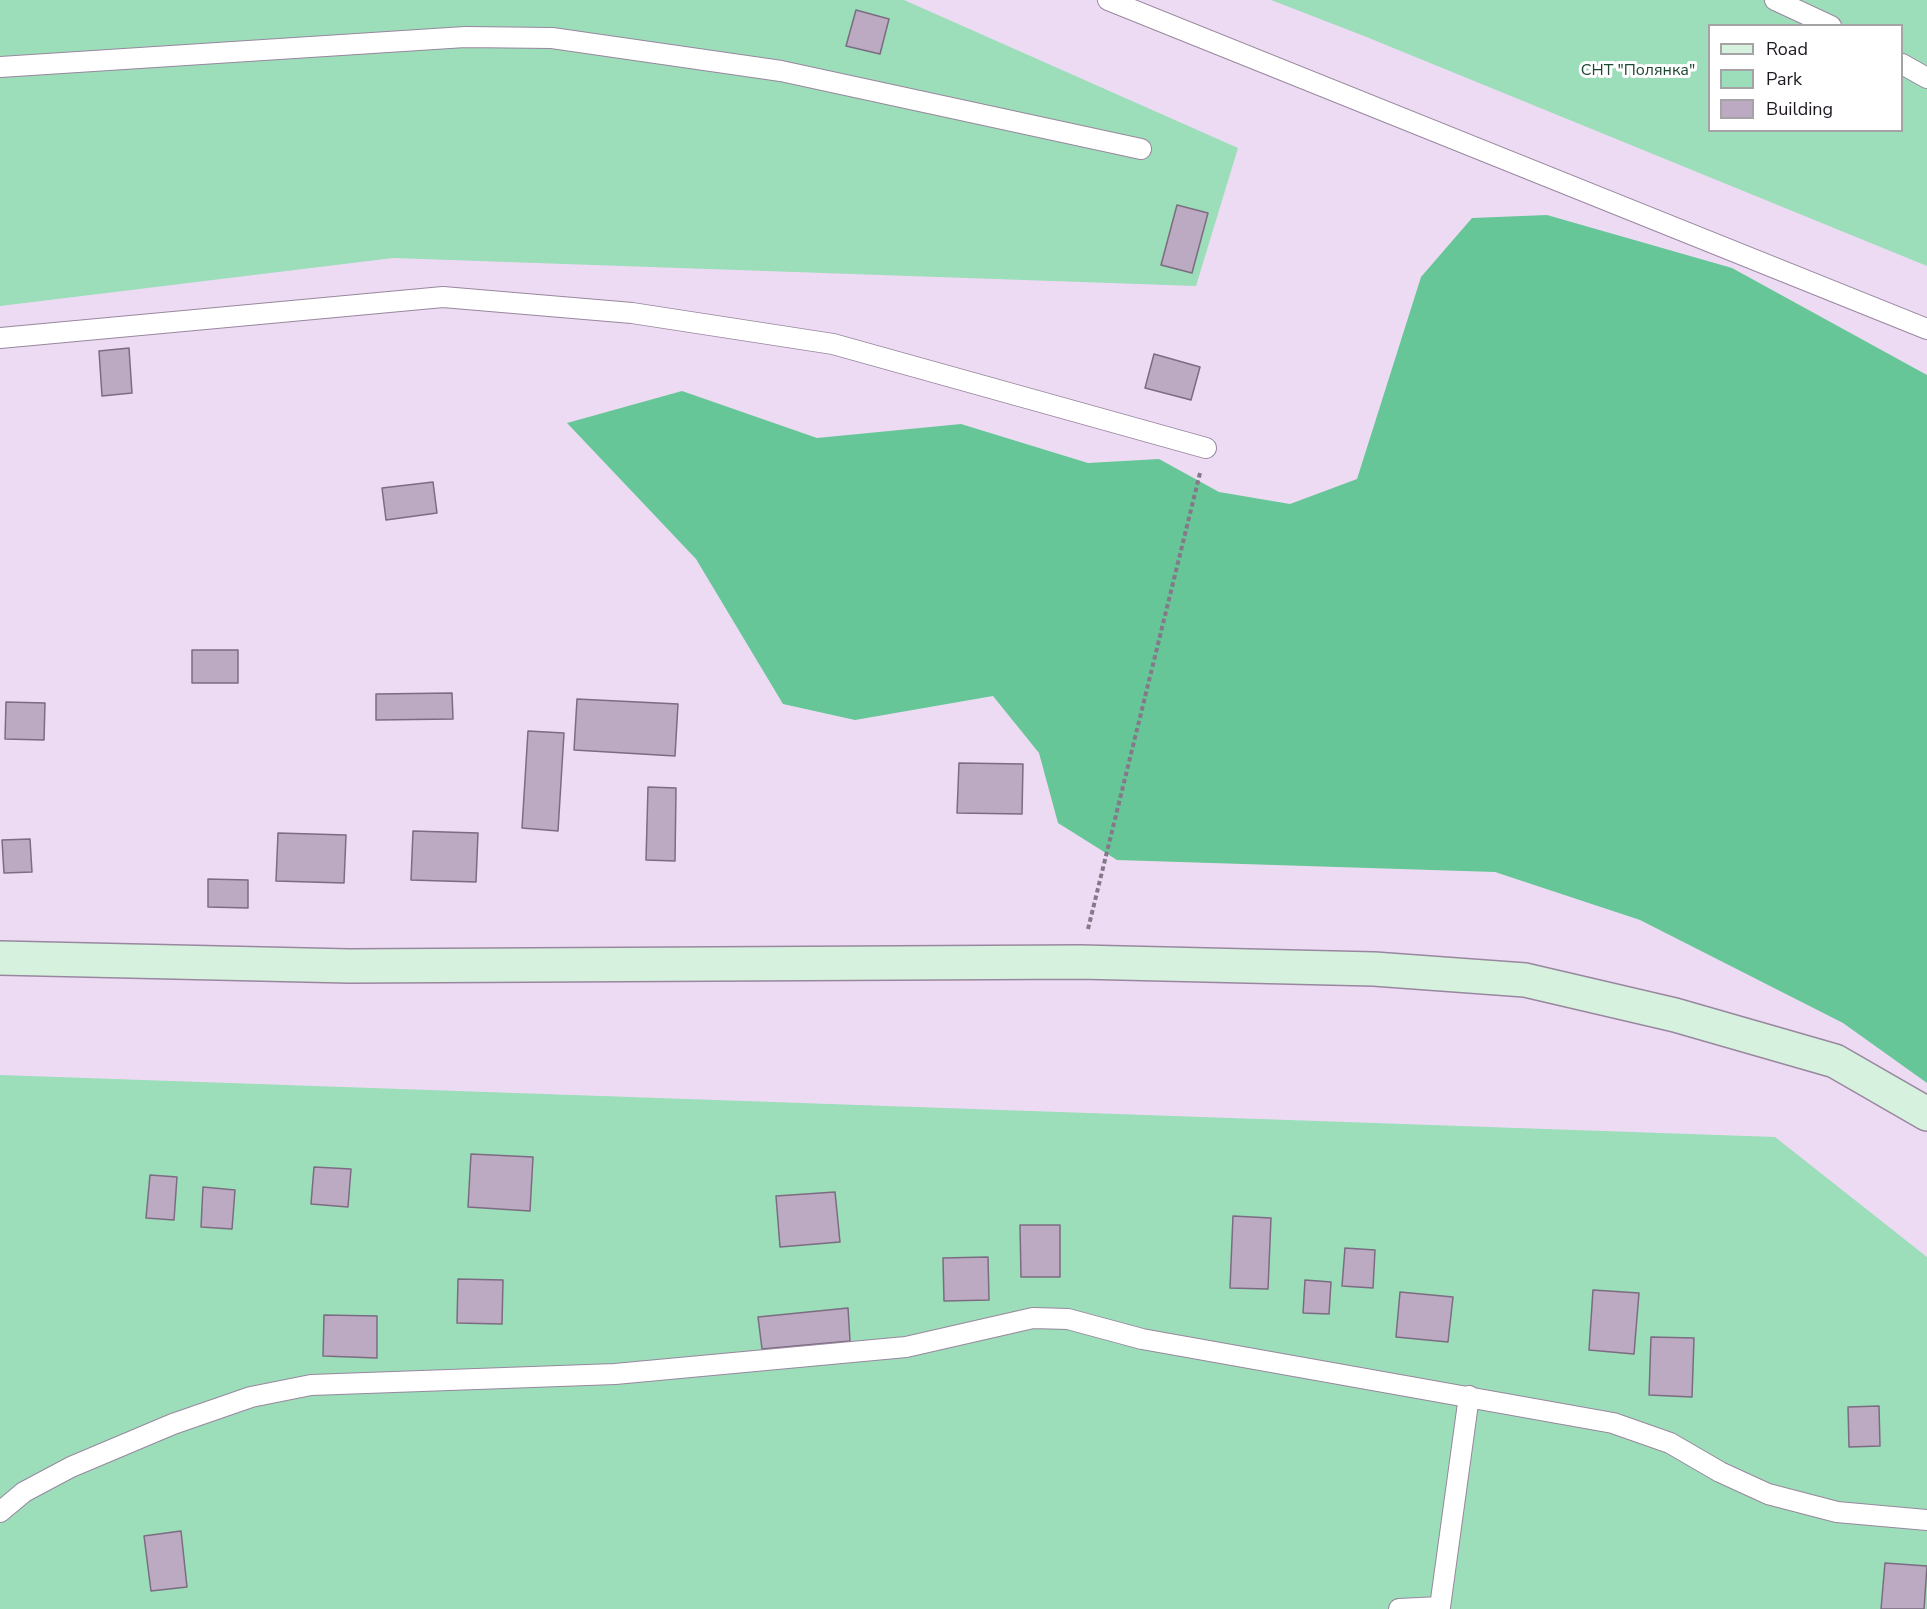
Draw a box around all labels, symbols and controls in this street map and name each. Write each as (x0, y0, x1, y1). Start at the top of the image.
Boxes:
legend (1708, 24, 1903, 132)
text: Road (1766, 37, 1808, 61)
park label: СНТ "Полянка" (1581, 61, 1695, 81)
text: Park (1766, 67, 1802, 91)
text: Building (1766, 97, 1833, 121)

